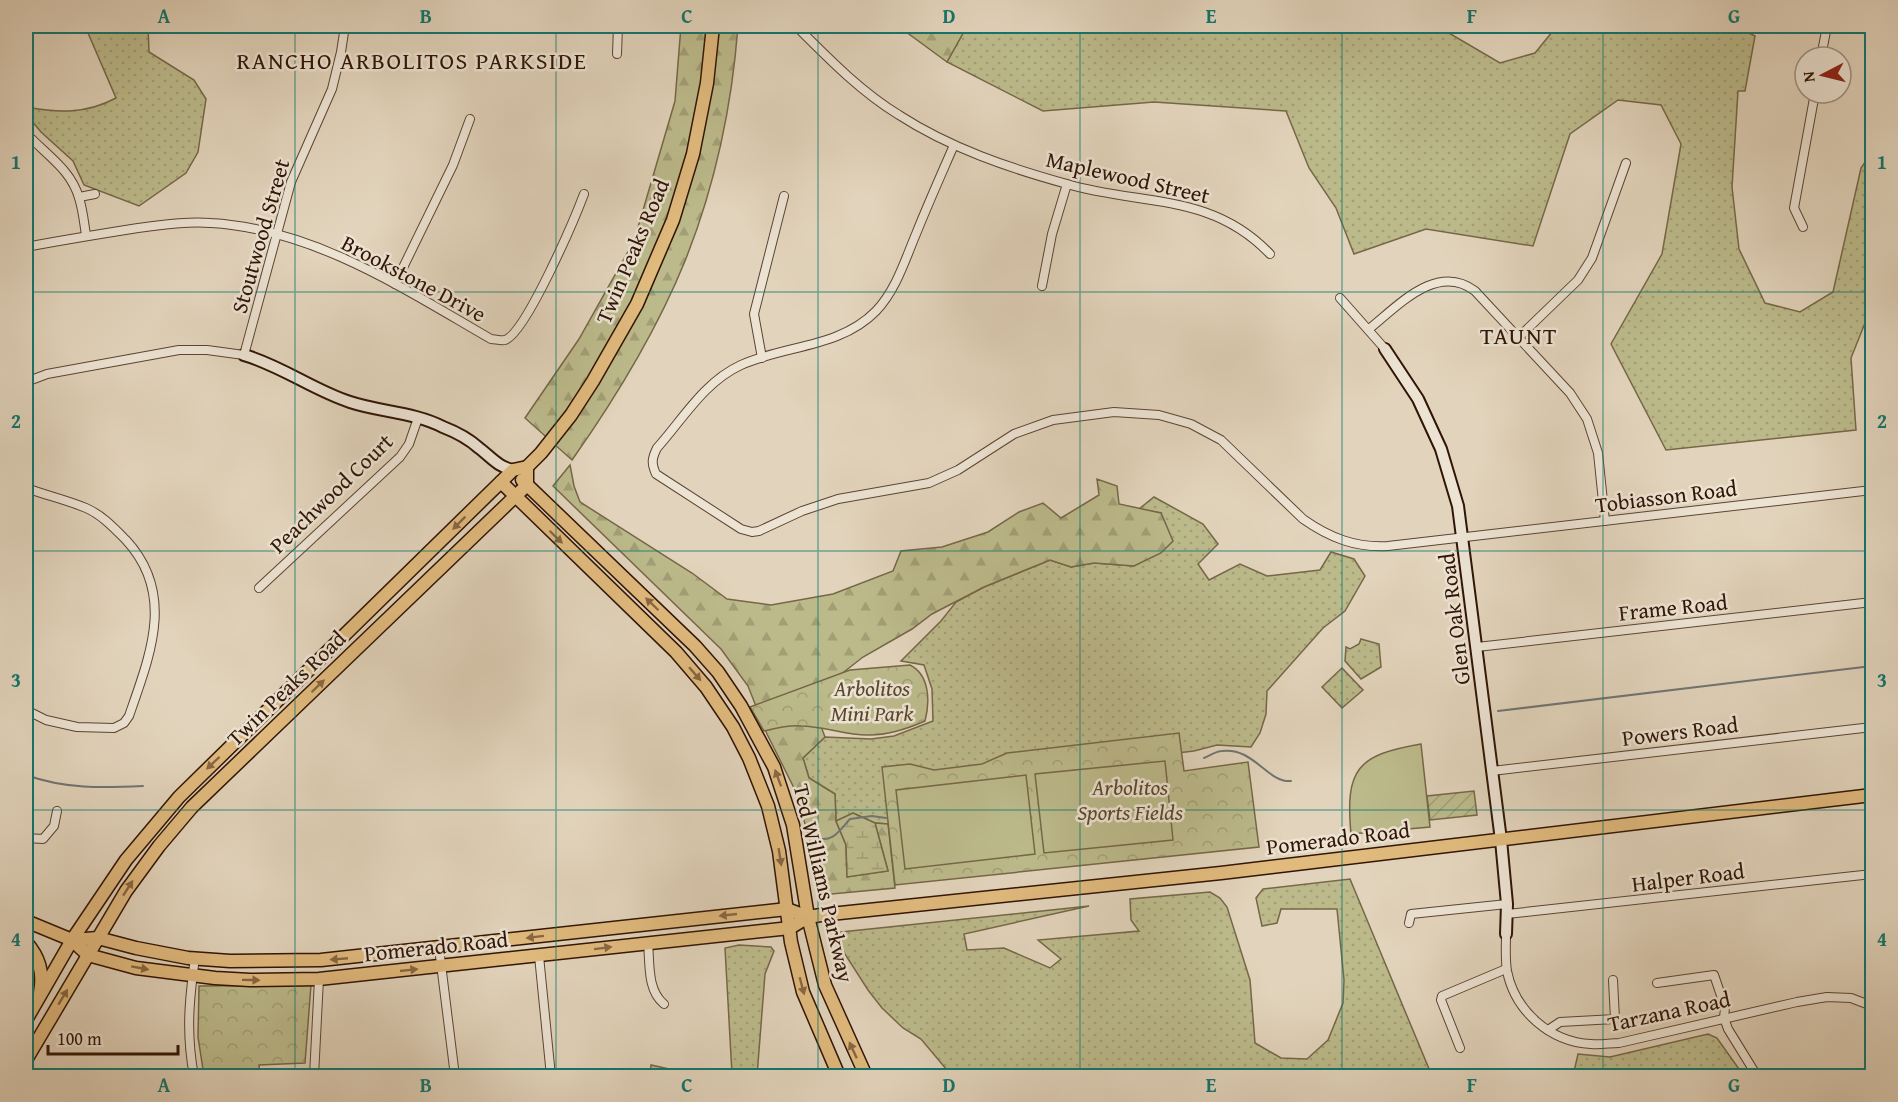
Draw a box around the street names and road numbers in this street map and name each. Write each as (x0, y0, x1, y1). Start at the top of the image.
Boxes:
street label: Maplewood Street (1043, 143, 1213, 211)
street label: Stoutwood Street (223, 155, 297, 317)
street label: Twin Peaks Road (587, 173, 677, 328)
street label: Brookstone Drive (336, 226, 492, 330)
street label: Peachwood Court (262, 426, 400, 560)
street label: Tobiasson Road (1593, 471, 1739, 521)
street label: Glen Oak Road (1430, 551, 1478, 687)
street label: Frame Road (1617, 585, 1729, 629)
street label: Twin Peaks Road (219, 623, 353, 753)
street label: Powers Road (1620, 708, 1740, 754)
street label: Ted Williams Parkway (786, 781, 862, 985)
street label: Pomerado Road (1264, 813, 1412, 863)
street label: Halper Road (1630, 854, 1746, 900)
street label: Pomerado Road (362, 923, 510, 969)
street label: Tarzana Road (1605, 982, 1734, 1040)

